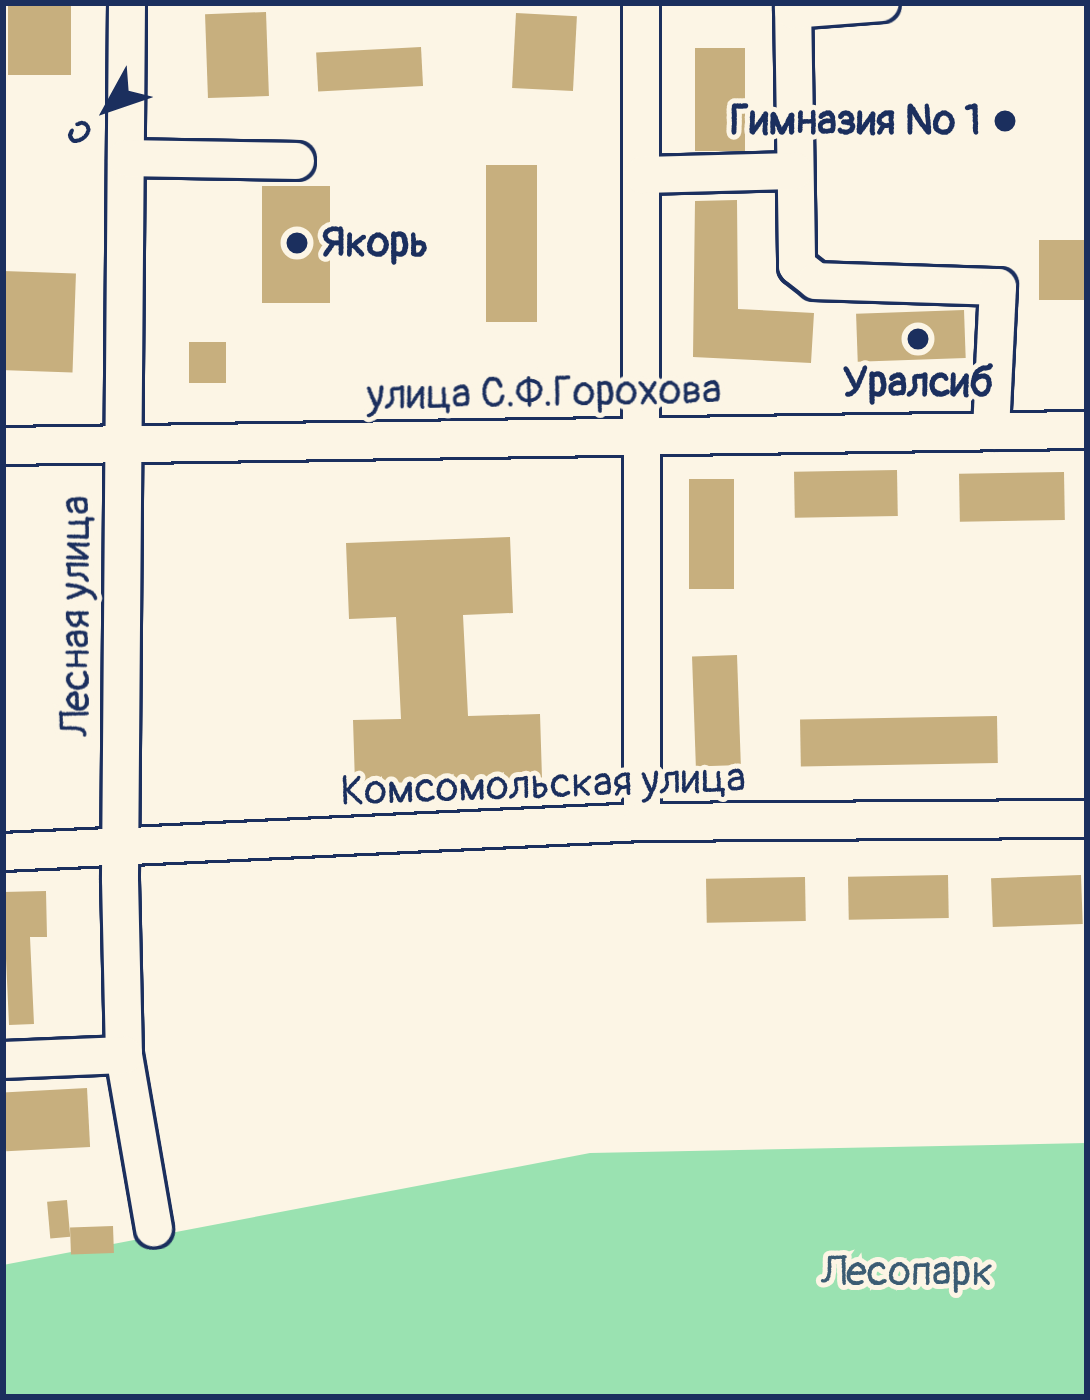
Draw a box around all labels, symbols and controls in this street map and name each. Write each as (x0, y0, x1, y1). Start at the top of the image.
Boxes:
north arrow (48, 48, 168, 168)
place label: Гимназия № 1 (730, 96, 981, 146)
marker: Гимназия № 1 (992, 108, 1018, 134)
text: С (58, 110, 102, 152)
place label: Якорь (321, 218, 429, 268)
marker: Якорь (284, 230, 310, 256)
marker: Уралсиб (905, 326, 931, 352)
place label: Уралсиб (843, 358, 993, 408)
street label: улица С.Ф.Горохова (366, 365, 722, 421)
street label: Лесная улица (51, 495, 101, 737)
street label: Комсомольская улица (339, 753, 747, 817)
park label: Лесопарк (821, 1247, 993, 1297)

